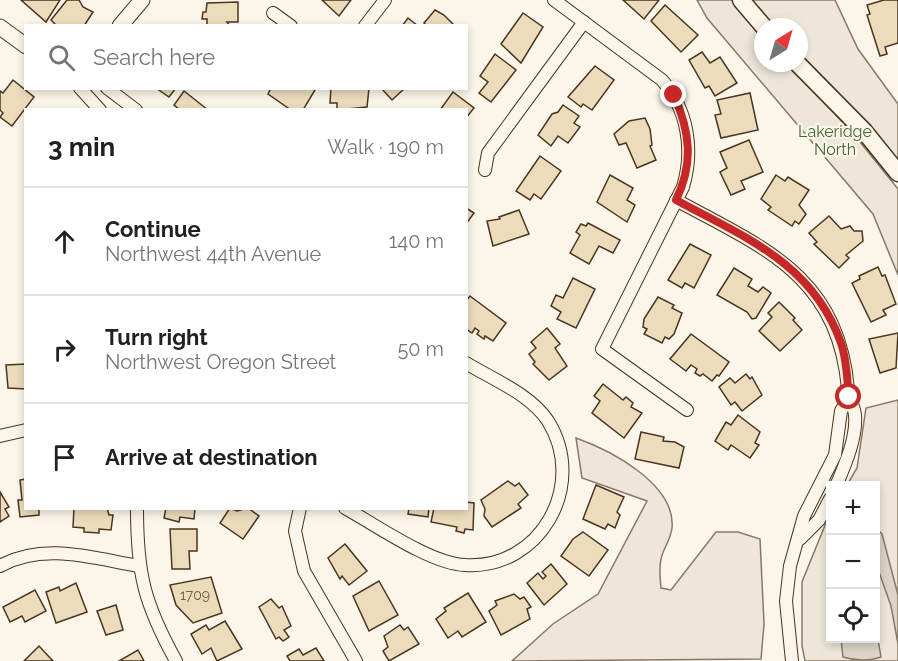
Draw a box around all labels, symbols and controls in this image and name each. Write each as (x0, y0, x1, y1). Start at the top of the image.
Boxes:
north arrow (754, 18, 808, 72)
search box (24, 24, 468, 90)
icon: search (45, 41, 78, 74)
text: Search here (93, 44, 215, 70)
route end (660, 81, 686, 107)
park label: Lakeridge North (798, 122, 872, 159)
text: 3 min (48, 132, 115, 162)
text: Walk · 190 m (327, 135, 444, 159)
text: Continue (105, 216, 201, 242)
icon: ahead (48, 225, 81, 258)
text: 140 m (389, 229, 444, 253)
text: Northwest 44th Avenue (105, 242, 321, 266)
text: Turn right (105, 324, 208, 350)
icon: right (48, 333, 81, 366)
text: 50 m (397, 337, 444, 361)
text: Northwest Oregon Street (105, 350, 336, 374)
route start (835, 383, 861, 409)
icon: arrive (48, 441, 81, 474)
text: Arrive at destination (105, 444, 318, 470)
map controls (826, 481, 880, 643)
button: + (826, 481, 880, 535)
button: − (826, 535, 880, 589)
house number: 1709 (180, 587, 210, 603)
button: locate (826, 589, 880, 643)

